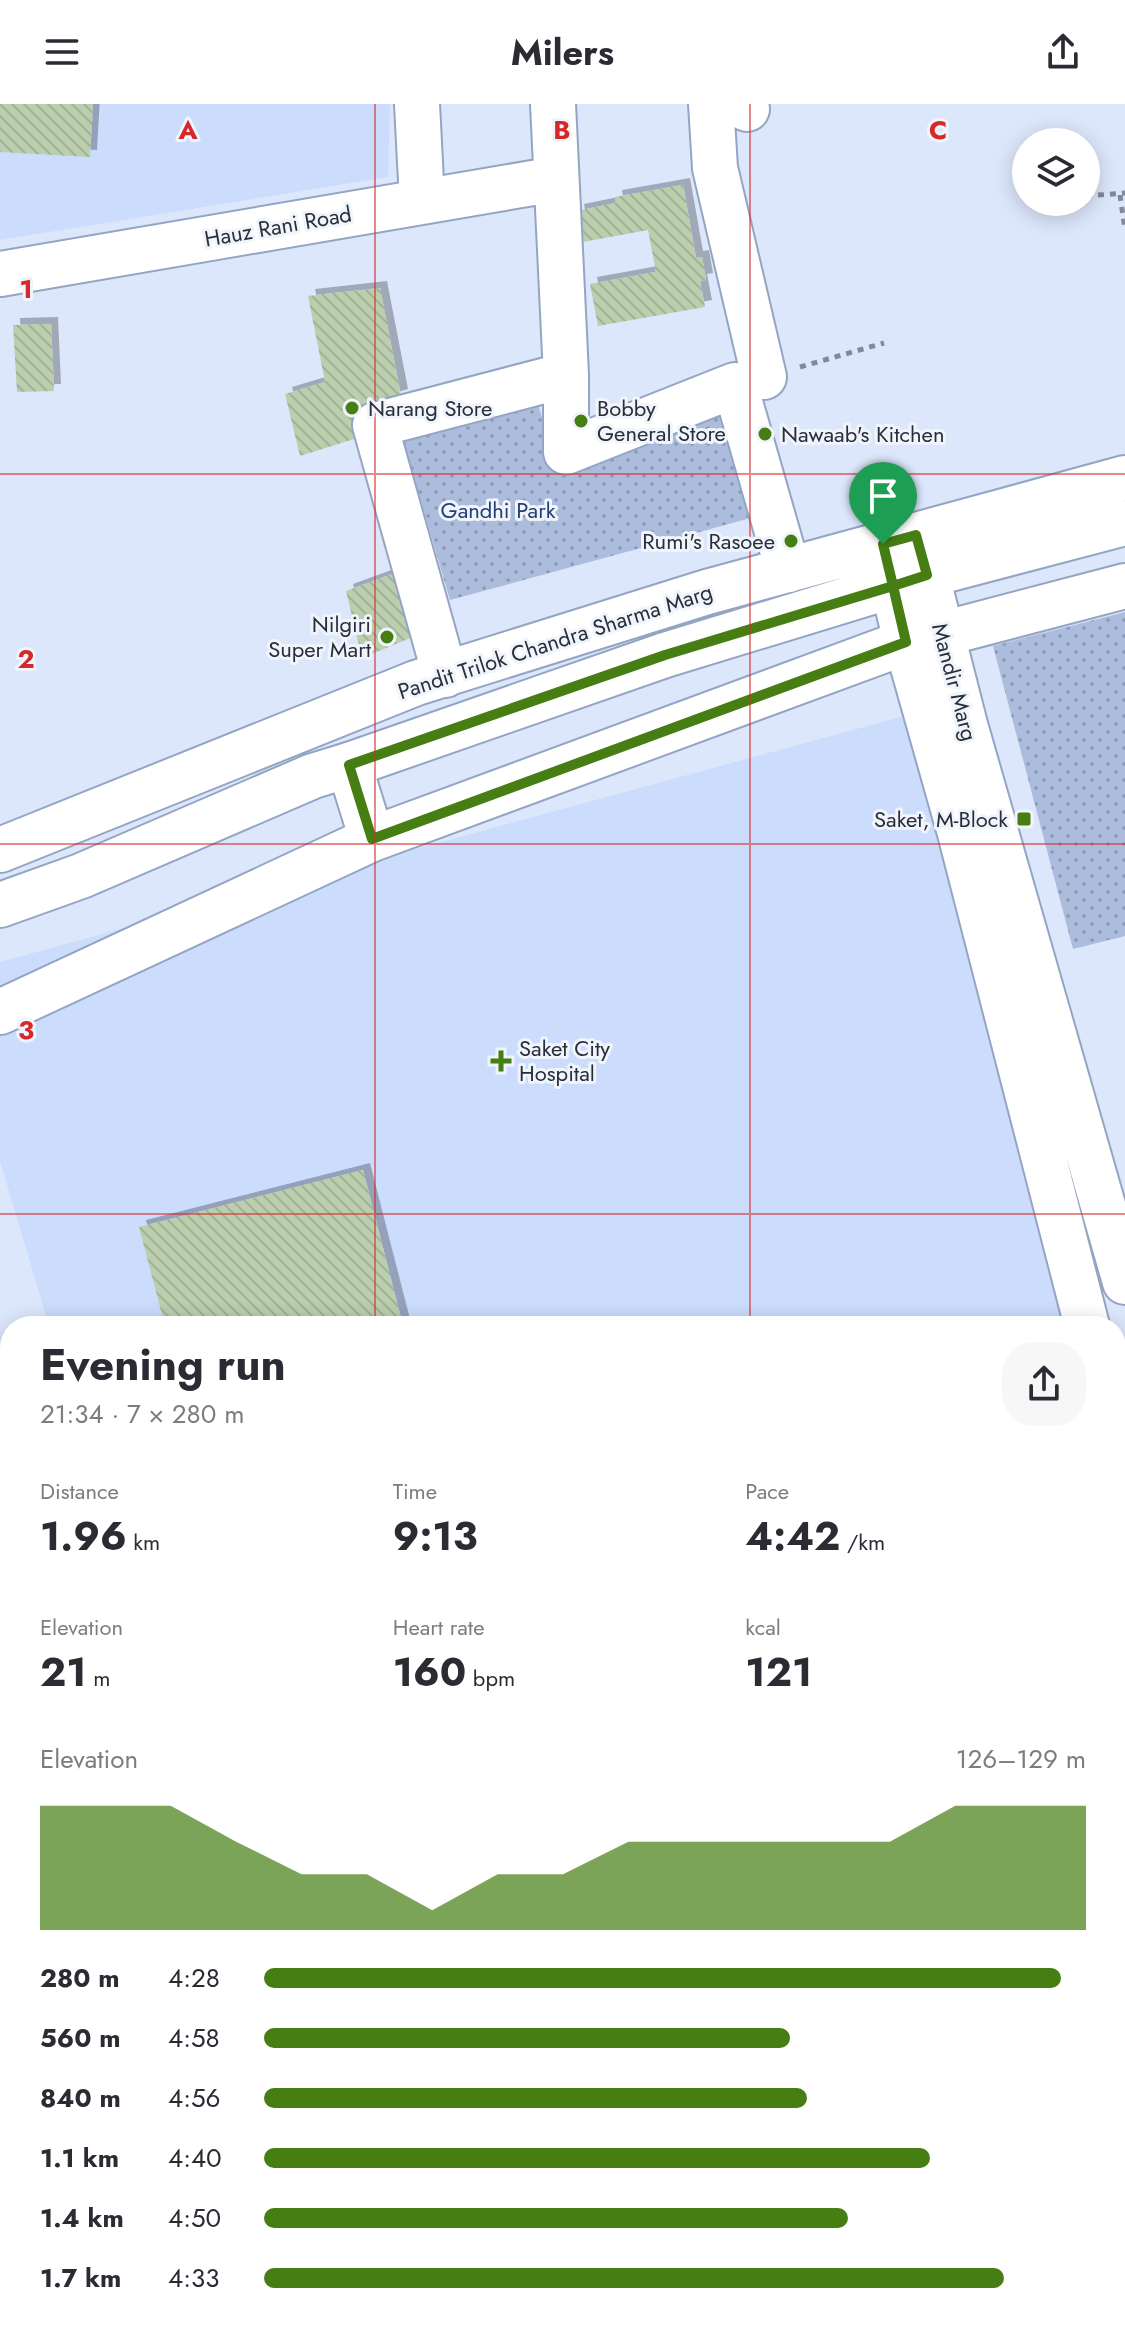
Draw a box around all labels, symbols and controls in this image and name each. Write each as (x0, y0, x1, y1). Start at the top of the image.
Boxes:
text: Milers (511, 26, 614, 78)
icon: menu (40, 30, 84, 74)
icon: share (1041, 30, 1085, 74)
text: A (177, 111, 198, 149)
text: B (553, 111, 571, 149)
text: C (929, 111, 947, 149)
map controls (1012, 128, 1100, 216)
button: layers (1012, 128, 1100, 216)
street label: Hauz Rani Road (202, 197, 354, 255)
text: 1 (19, 270, 33, 308)
place label: Narang Store (368, 392, 492, 424)
place label: Bobby General Store (597, 392, 726, 449)
marker: Narang Store (343, 399, 361, 417)
marker: Bobby General Store (572, 412, 590, 430)
place label: Nawaab's Kitchen (781, 418, 944, 450)
marker: Nawaab's Kitchen (756, 425, 774, 443)
pin (849, 462, 917, 544)
icon: arrive (861, 474, 905, 518)
park label: Gandhi Park (441, 494, 556, 526)
place label: Rumi's Rasoee (642, 525, 775, 557)
marker: Rumi's Rasoee (782, 532, 800, 550)
street label: Pandit Trilok Chandra Sharma Marg (394, 575, 716, 707)
place label: Nilgiri Super Mart (268, 608, 372, 665)
street label: Mandir Marg (924, 620, 986, 744)
marker: Nilgiri Super Mart (378, 628, 396, 646)
text: 2 (17, 640, 35, 678)
place label: Saket, M-Block (874, 803, 1008, 835)
marker: Saket, M-Block (1015, 810, 1033, 828)
text: 3 (18, 1011, 34, 1049)
place label: Saket City Hospital (519, 1032, 610, 1089)
marker: Saket City Hospital (490, 1050, 512, 1072)
text: Evening run (40, 1333, 286, 1397)
button: share (1002, 1342, 1086, 1426)
text: 21:34 · 7 × 280 m (40, 1395, 244, 1433)
text: Distance (40, 1475, 119, 1507)
text: Time (393, 1475, 437, 1507)
text: Pace (745, 1475, 789, 1507)
text: 1.96 (40, 1507, 127, 1565)
text: 9:13 (393, 1507, 478, 1565)
text: 4:42 (745, 1507, 840, 1565)
text: km (127, 1526, 160, 1558)
text: /km (840, 1526, 885, 1558)
text: Elevation (40, 1611, 123, 1643)
text: Heart rate (393, 1611, 484, 1643)
text: kcal (745, 1611, 781, 1643)
text: 21 (40, 1643, 87, 1701)
text: 160 (393, 1643, 466, 1701)
text: 121 (745, 1643, 812, 1701)
text: m (87, 1662, 110, 1694)
text: bpm (466, 1662, 515, 1694)
text: Elevation (40, 1740, 138, 1778)
text: 126–129 m (956, 1740, 1086, 1778)
text: 280 m (40, 1959, 120, 1997)
text: 4:28 (168, 1959, 220, 1997)
text: 560 m (40, 2019, 121, 2057)
text: 4:58 (168, 2019, 220, 2057)
text: 840 m (40, 2079, 121, 2117)
text: 4:56 (168, 2079, 221, 2117)
text: 1.1 km (40, 2139, 119, 2177)
text: 4:40 (168, 2139, 222, 2177)
text: 1.4 km (40, 2199, 124, 2237)
text: 4:50 (168, 2199, 221, 2237)
text: 1.7 km (40, 2259, 121, 2297)
text: 4:33 (168, 2259, 219, 2297)

